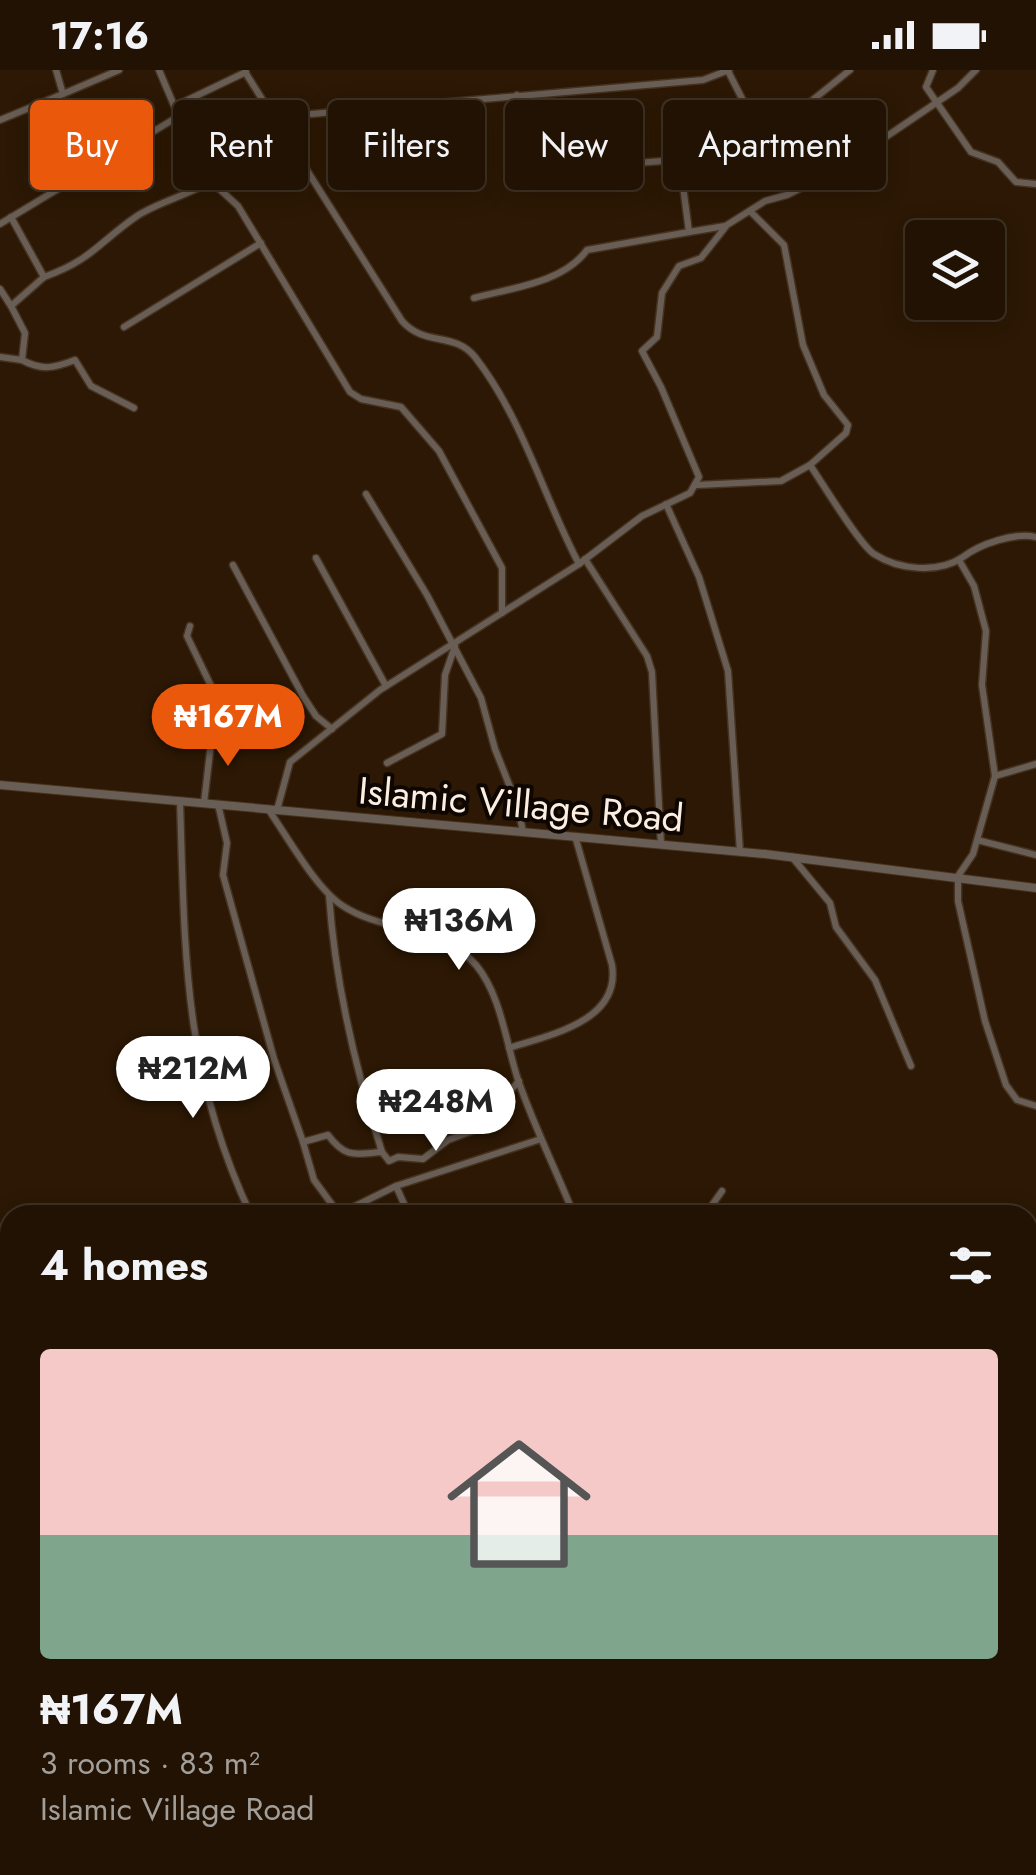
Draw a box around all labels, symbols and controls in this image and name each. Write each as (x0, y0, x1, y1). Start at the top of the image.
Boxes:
text: 17:16 (50, 8, 149, 63)
chip: Buy (30, 100, 153, 190)
chip: Rent (173, 100, 308, 190)
chip: Filters (328, 100, 485, 190)
chip: New (505, 100, 643, 190)
chip: Apartment (663, 100, 886, 190)
map controls (905, 220, 1005, 320)
button: layers (905, 220, 1005, 320)
pin: ₦167M (158, 684, 298, 769)
text: ₦167M (174, 693, 282, 739)
street label: Islamic Village Road (356, 762, 686, 846)
pin: ₦136M (389, 888, 529, 973)
text: ₦136M (404, 897, 514, 943)
pin: ₦212M (123, 1036, 263, 1121)
text: ₦212M (138, 1045, 248, 1091)
pin: ₦248M (366, 1069, 506, 1154)
text: ₦248M (378, 1078, 494, 1124)
text: 4 homes (40, 1235, 208, 1296)
icon: filters (943, 1238, 998, 1293)
icon: home (429, 1414, 609, 1594)
text: ₦167M (40, 1679, 183, 1740)
text: 3 rooms · 83 m² (40, 1740, 260, 1786)
text: Islamic Village Road (40, 1786, 315, 1832)

